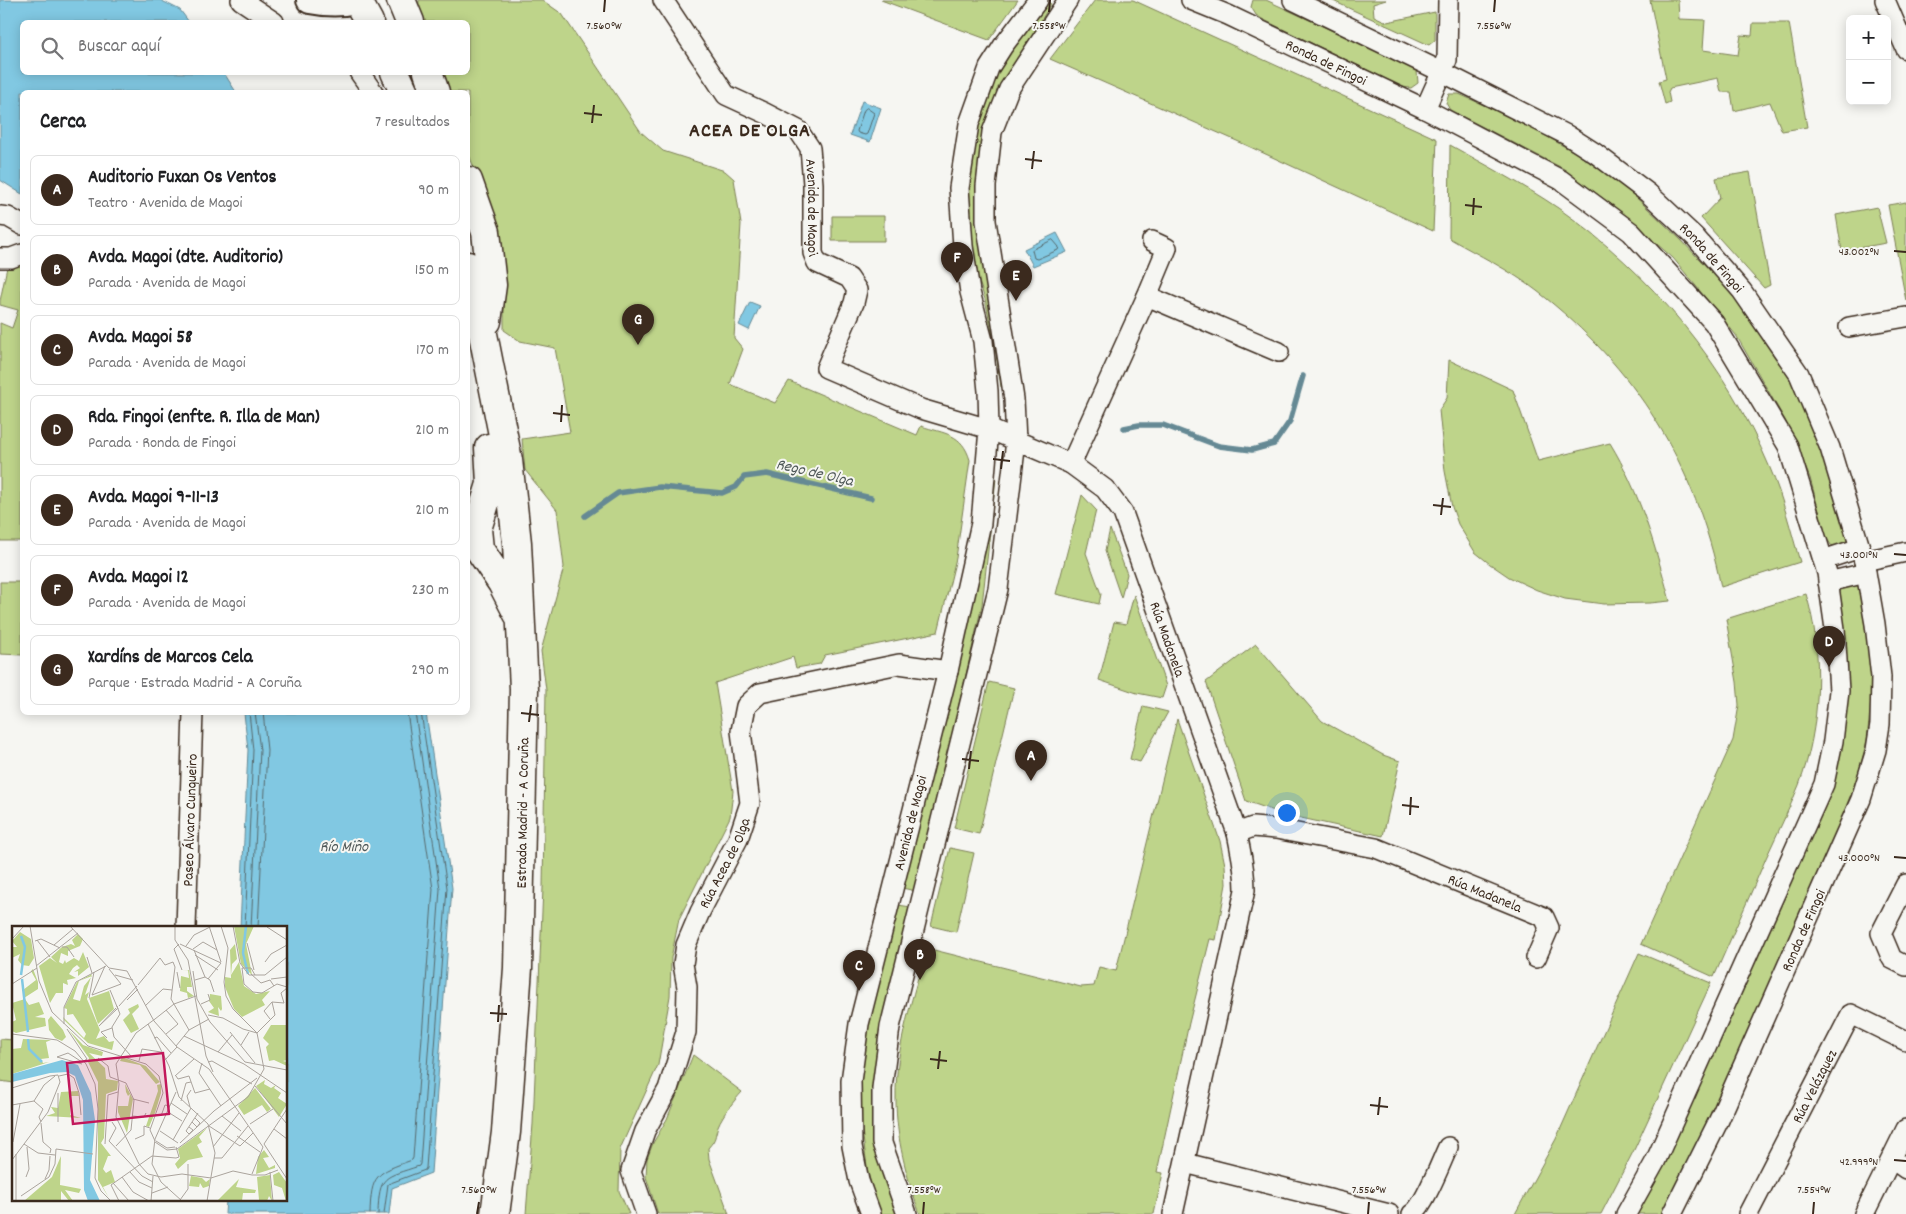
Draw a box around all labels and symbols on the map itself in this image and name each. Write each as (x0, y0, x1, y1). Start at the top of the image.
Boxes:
text: 7.560°W (586, 18, 622, 35)
text: 7.558°W (1032, 18, 1066, 35)
text: 7.556°W (1477, 18, 1511, 35)
street label: Ronda de Fingoi (1281, 35, 1370, 93)
district label: ACEA DE OLGA (689, 118, 811, 146)
street label: Avenida de Magoi (798, 158, 822, 261)
street label: Ronda de Fingoi (1673, 218, 1748, 299)
pin: F (941, 242, 973, 283)
text: 43.002°N (1839, 244, 1879, 261)
pin: E (1000, 260, 1032, 301)
pin: G (622, 304, 654, 345)
water label: Rego de Olga (774, 453, 857, 494)
text: 43.001°N (1840, 547, 1878, 564)
street label: Rúa Madanela (1143, 599, 1190, 681)
pin: D (1813, 626, 1845, 667)
street label: Estrada Madrid - A Coruña (512, 737, 536, 889)
pin: A (1015, 740, 1047, 781)
street label: Paseo Álvaro Cunqueiro (178, 753, 205, 887)
street label: Avenida de Magoi (889, 773, 934, 873)
your location (1274, 800, 1300, 826)
street label: Rúa Acea de Olga (695, 814, 758, 913)
water label: Río Miño (320, 836, 369, 859)
text: 43.000°N (1838, 850, 1880, 867)
street label: Rúa Madanela (1444, 870, 1526, 920)
street label: Ronda de Fingoi (1777, 886, 1833, 975)
inset map (12, 926, 288, 1202)
pin: B (904, 939, 936, 980)
pin: C (843, 950, 875, 991)
street label: Rúa Velázquez (1788, 1046, 1844, 1128)
text: 42.999°N (1840, 1154, 1878, 1171)
text: 7.560°W (461, 1182, 497, 1199)
text: 7.558°W (907, 1182, 941, 1199)
text: 7.556°W (1352, 1182, 1386, 1199)
text: 7.554°W (1797, 1182, 1831, 1199)

